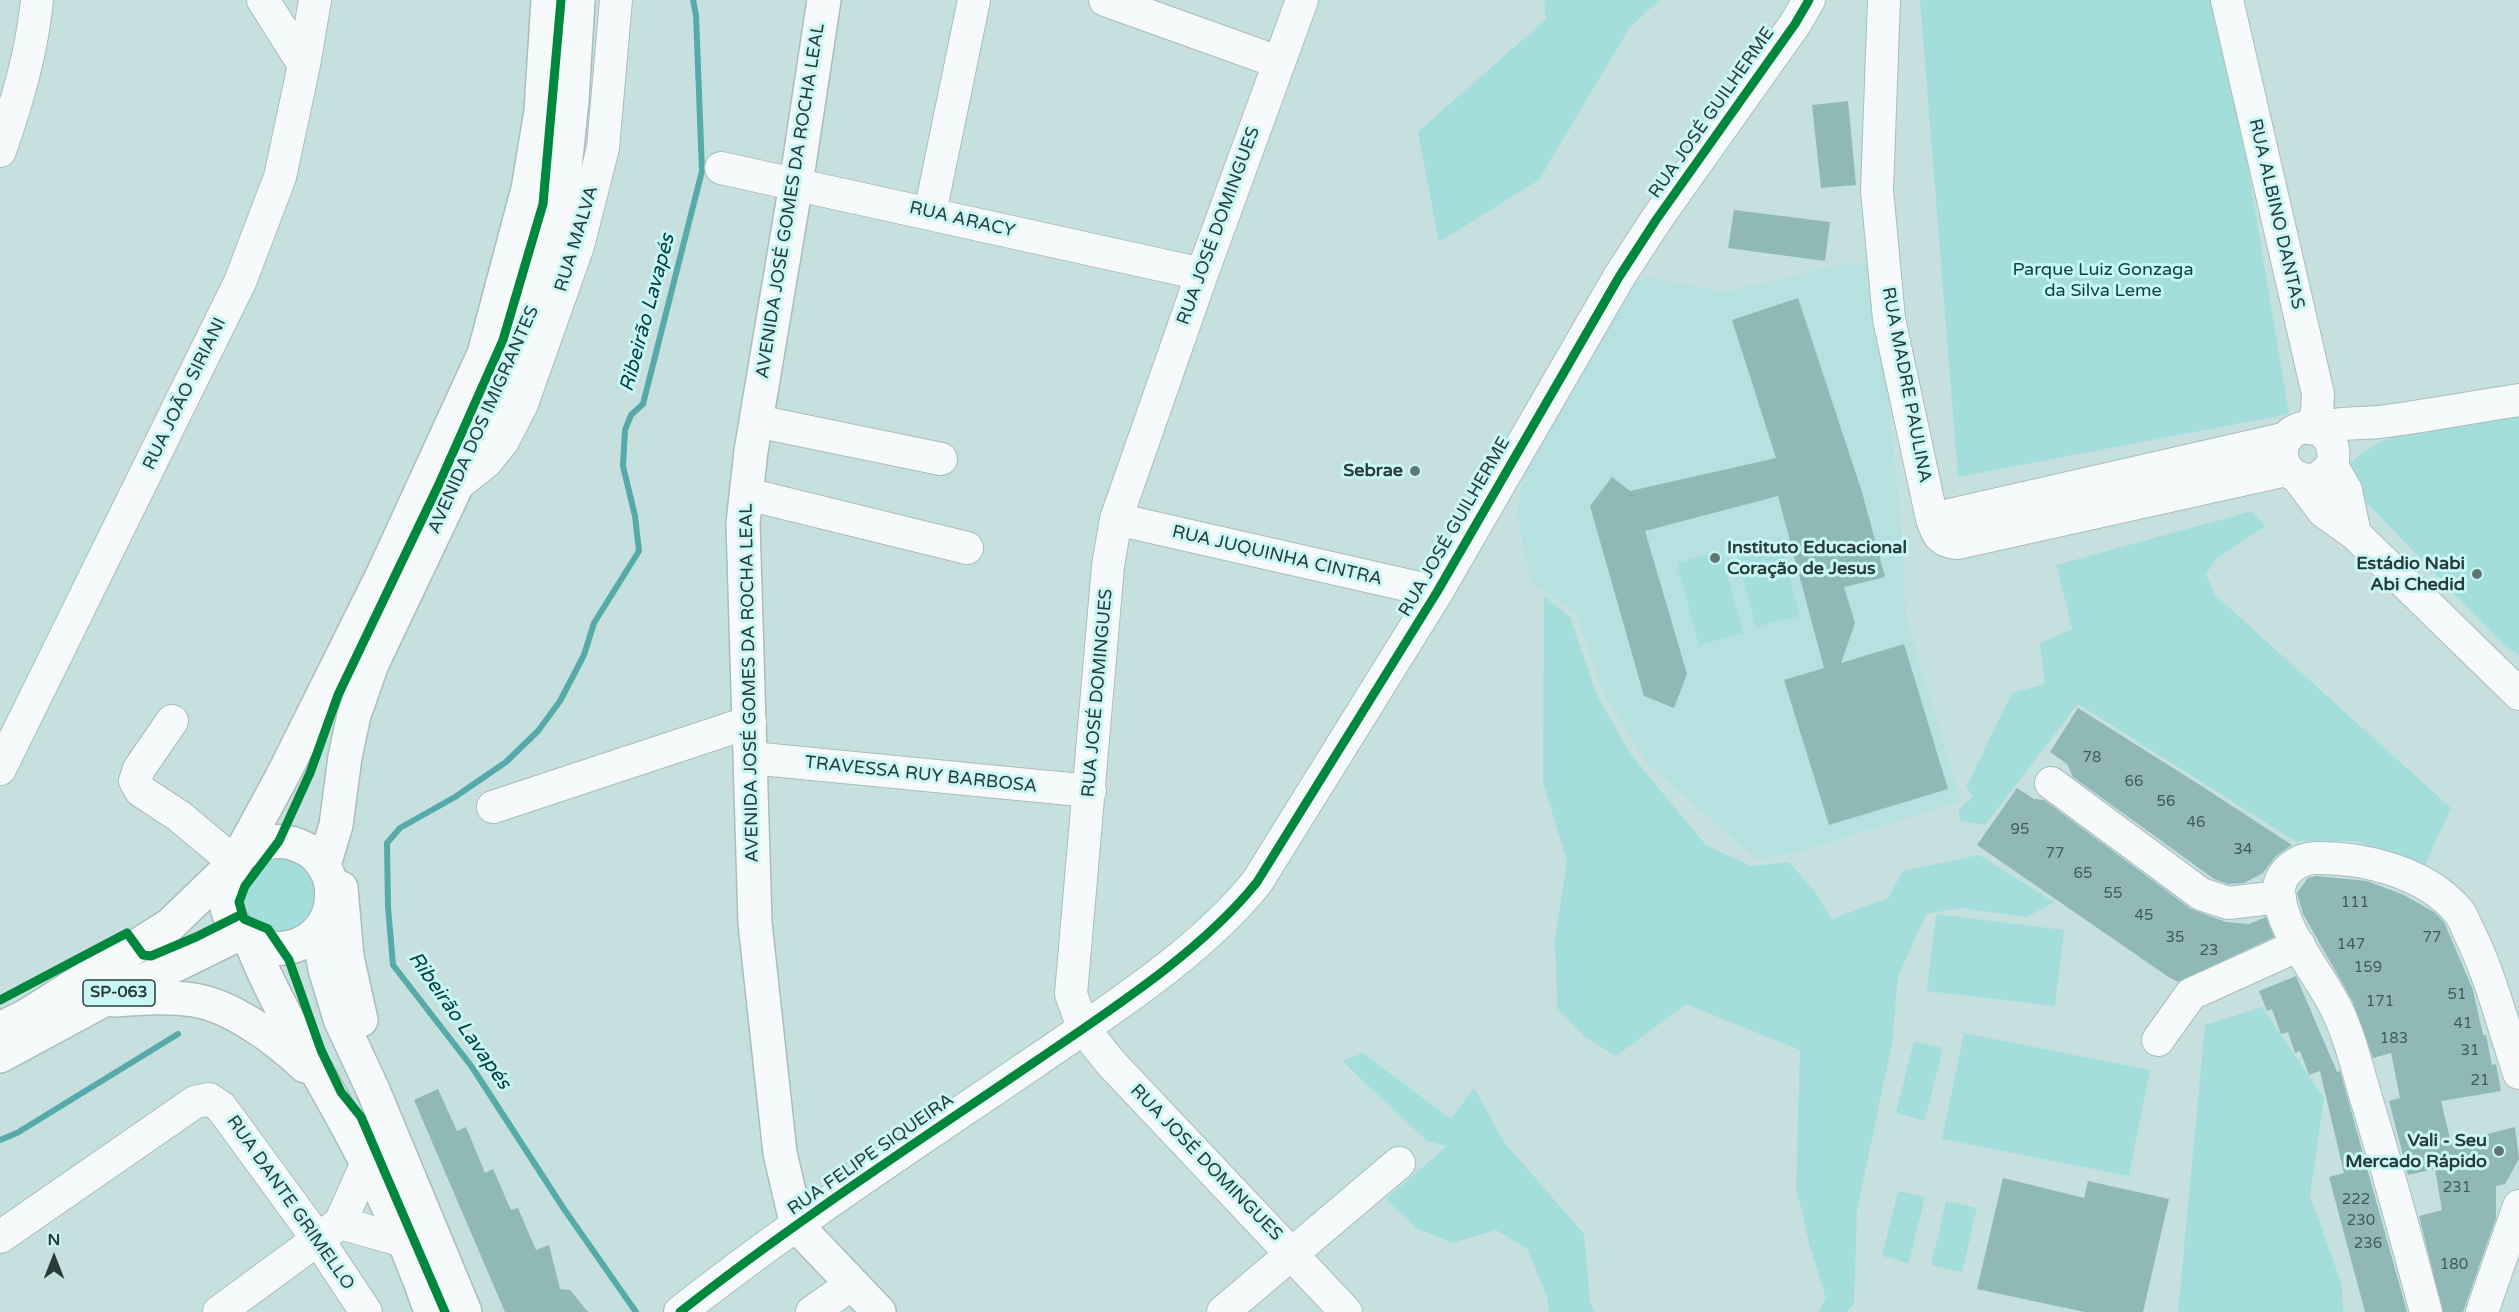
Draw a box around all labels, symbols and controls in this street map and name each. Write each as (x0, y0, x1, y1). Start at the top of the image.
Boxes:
street label: AVENIDA JOSÉ GOMES DA ROCHA LEAL (752, 22, 830, 380)
street label: RUA JOSÉ GUILHERME (1645, 23, 1779, 203)
street label: RUA ALBINO DANTAS (2244, 117, 2308, 311)
street label: RUA JOSÉ DOMINGUES (1173, 124, 1265, 328)
street label: RUA MALVA (551, 183, 603, 295)
street label: RUA ARACY (907, 197, 1017, 243)
water label: Ribeirão Lavapés (615, 232, 681, 394)
park label: Parque Luiz Gonzaga da Silva Leme (2012, 259, 2194, 302)
street label: RUA MADRE PAULINA (1876, 285, 1936, 485)
street label: AVENIDA DOS IMIGRANTES (424, 303, 544, 537)
street label: RUA JOÃO SIRIANI (139, 314, 231, 474)
street label: RUA JOSÉ GUILHERME (1395, 433, 1515, 621)
place label: Sebrae (1343, 460, 1403, 482)
marker: Sebrae (1408, 464, 1422, 478)
street label: AVENIDA JOSÉ GOMES DA ROCHA LEAL (736, 503, 764, 863)
street label: RUA JUQUINHA CINTRA (1170, 521, 1384, 591)
place label: Instituto Educacional Coração de Jesus (1727, 537, 1907, 580)
marker: Instituto Educacional Coração de Jesus (1708, 551, 1722, 565)
place label: Estádio Nabi Abi Chedid (2356, 553, 2465, 596)
marker: Estádio Nabi Abi Chedid (2470, 567, 2484, 581)
street label: RUA JOSÉ DOMINGUES (1078, 588, 1118, 798)
house number: 78 (2083, 749, 2101, 767)
street label: TRAVESSA RUY BARBOSA (804, 752, 1038, 798)
house number: 66 (2125, 773, 2143, 791)
house number: 56 (2157, 793, 2175, 811)
house number: 46 (2187, 814, 2205, 832)
house number: 95 (2011, 821, 2029, 839)
house number: 34 (2234, 841, 2252, 859)
house number: 77 (2046, 845, 2064, 863)
house number: 65 (2074, 865, 2092, 883)
house number: 55 (2104, 885, 2122, 903)
house number: 111 (2341, 894, 2369, 912)
house number: 45 (2135, 907, 2153, 925)
house number: 35 (2166, 929, 2184, 947)
house number: 77 (2423, 929, 2441, 947)
house number: 147 (2337, 936, 2365, 954)
house number: 23 (2200, 942, 2218, 960)
water label: Ribeirão Lavapés (403, 948, 515, 1094)
house number: 159 (2354, 959, 2382, 977)
road number: SP-063 (83, 980, 155, 1006)
house number: 51 (2448, 986, 2466, 1004)
house number: 171 (2366, 993, 2394, 1011)
house number: 41 (2454, 1015, 2472, 1033)
house number: 183 (2380, 1030, 2408, 1048)
house number: 31 (2461, 1042, 2479, 1060)
house number: 21 (2471, 1072, 2489, 1090)
street label: RUA JOSÉ DOMINGUES (1125, 1080, 1287, 1246)
street label: RUA FELIPE SIQUEIRA (784, 1089, 958, 1221)
street label: RUA DANTE GRIMELLO (221, 1112, 359, 1294)
place label: Vali - Seu Mercado Rápido (2345, 1130, 2487, 1172)
marker: Vali - Seu Mercado Rápido (2492, 1144, 2506, 1158)
house number: 231 (2443, 1179, 2471, 1197)
house number: 222 (2342, 1191, 2370, 1209)
house number: 230 (2347, 1212, 2375, 1230)
north arrow (24, 1228, 84, 1288)
text: N (48, 1230, 60, 1250)
house number: 236 (2354, 1235, 2382, 1253)
house number: 180 (2440, 1256, 2468, 1274)

